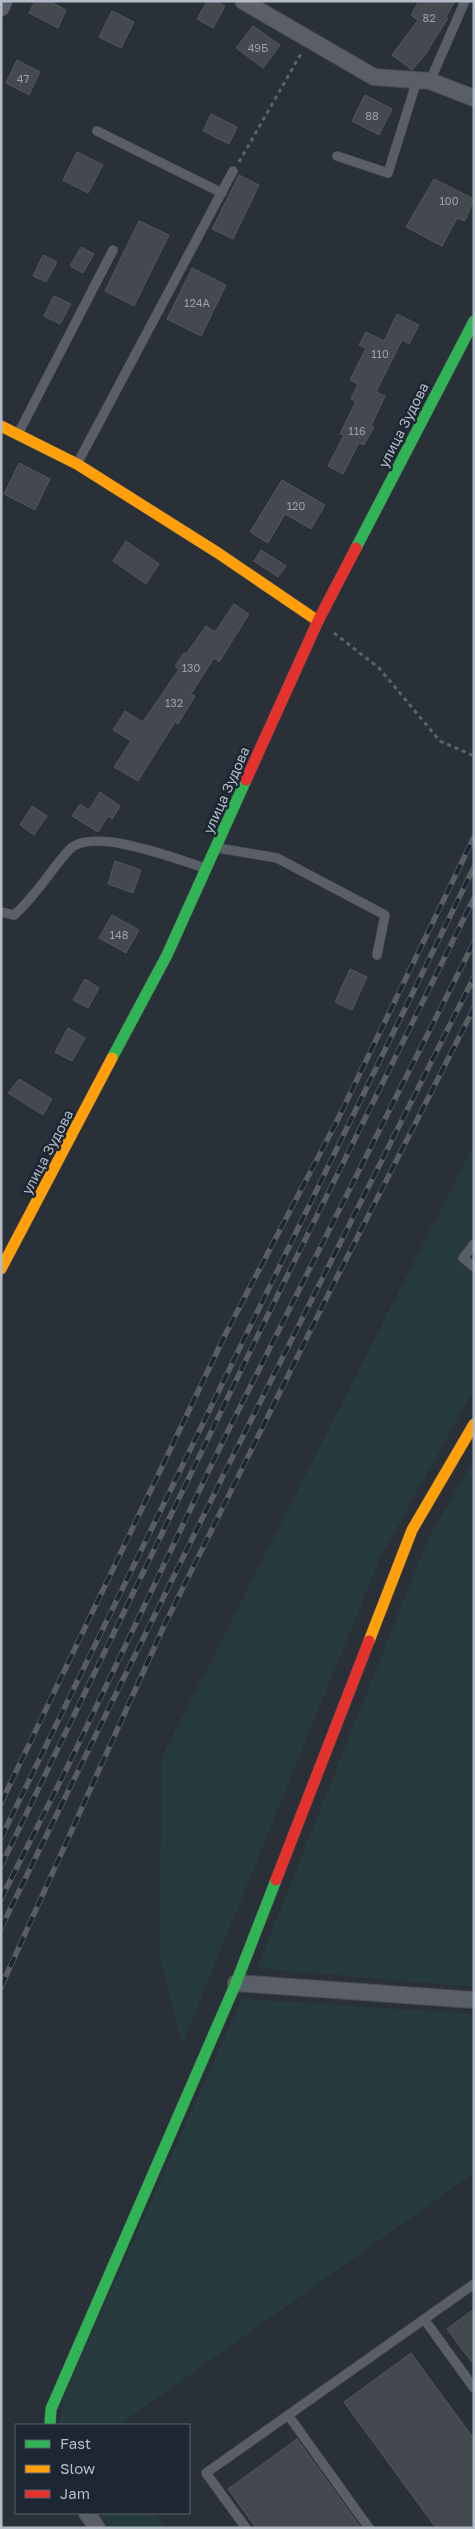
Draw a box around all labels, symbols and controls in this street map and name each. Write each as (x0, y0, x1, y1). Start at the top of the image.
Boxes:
house number: 82 (422, 11, 436, 24)
house number: 49Б (248, 41, 268, 54)
house number: 47 (17, 72, 29, 85)
house number: 88 (365, 109, 379, 122)
house number: 100 (440, 194, 459, 207)
house number: 124А (184, 296, 211, 309)
house number: 110 (371, 347, 389, 360)
street label: улица Зудова (374, 380, 432, 470)
house number: 116 (348, 424, 366, 437)
house number: 120 (287, 499, 305, 512)
house number: 130 (182, 661, 200, 674)
house number: 132 (165, 696, 183, 709)
street label: улица Зудова (199, 744, 253, 836)
house number: 148 (110, 928, 129, 941)
street label: улица Зудова (18, 1107, 76, 1197)
legend (15, 2424, 190, 2514)
text: Fast (60, 2434, 91, 2452)
text: Slow (60, 2459, 95, 2477)
text: Jam (60, 2484, 90, 2502)

